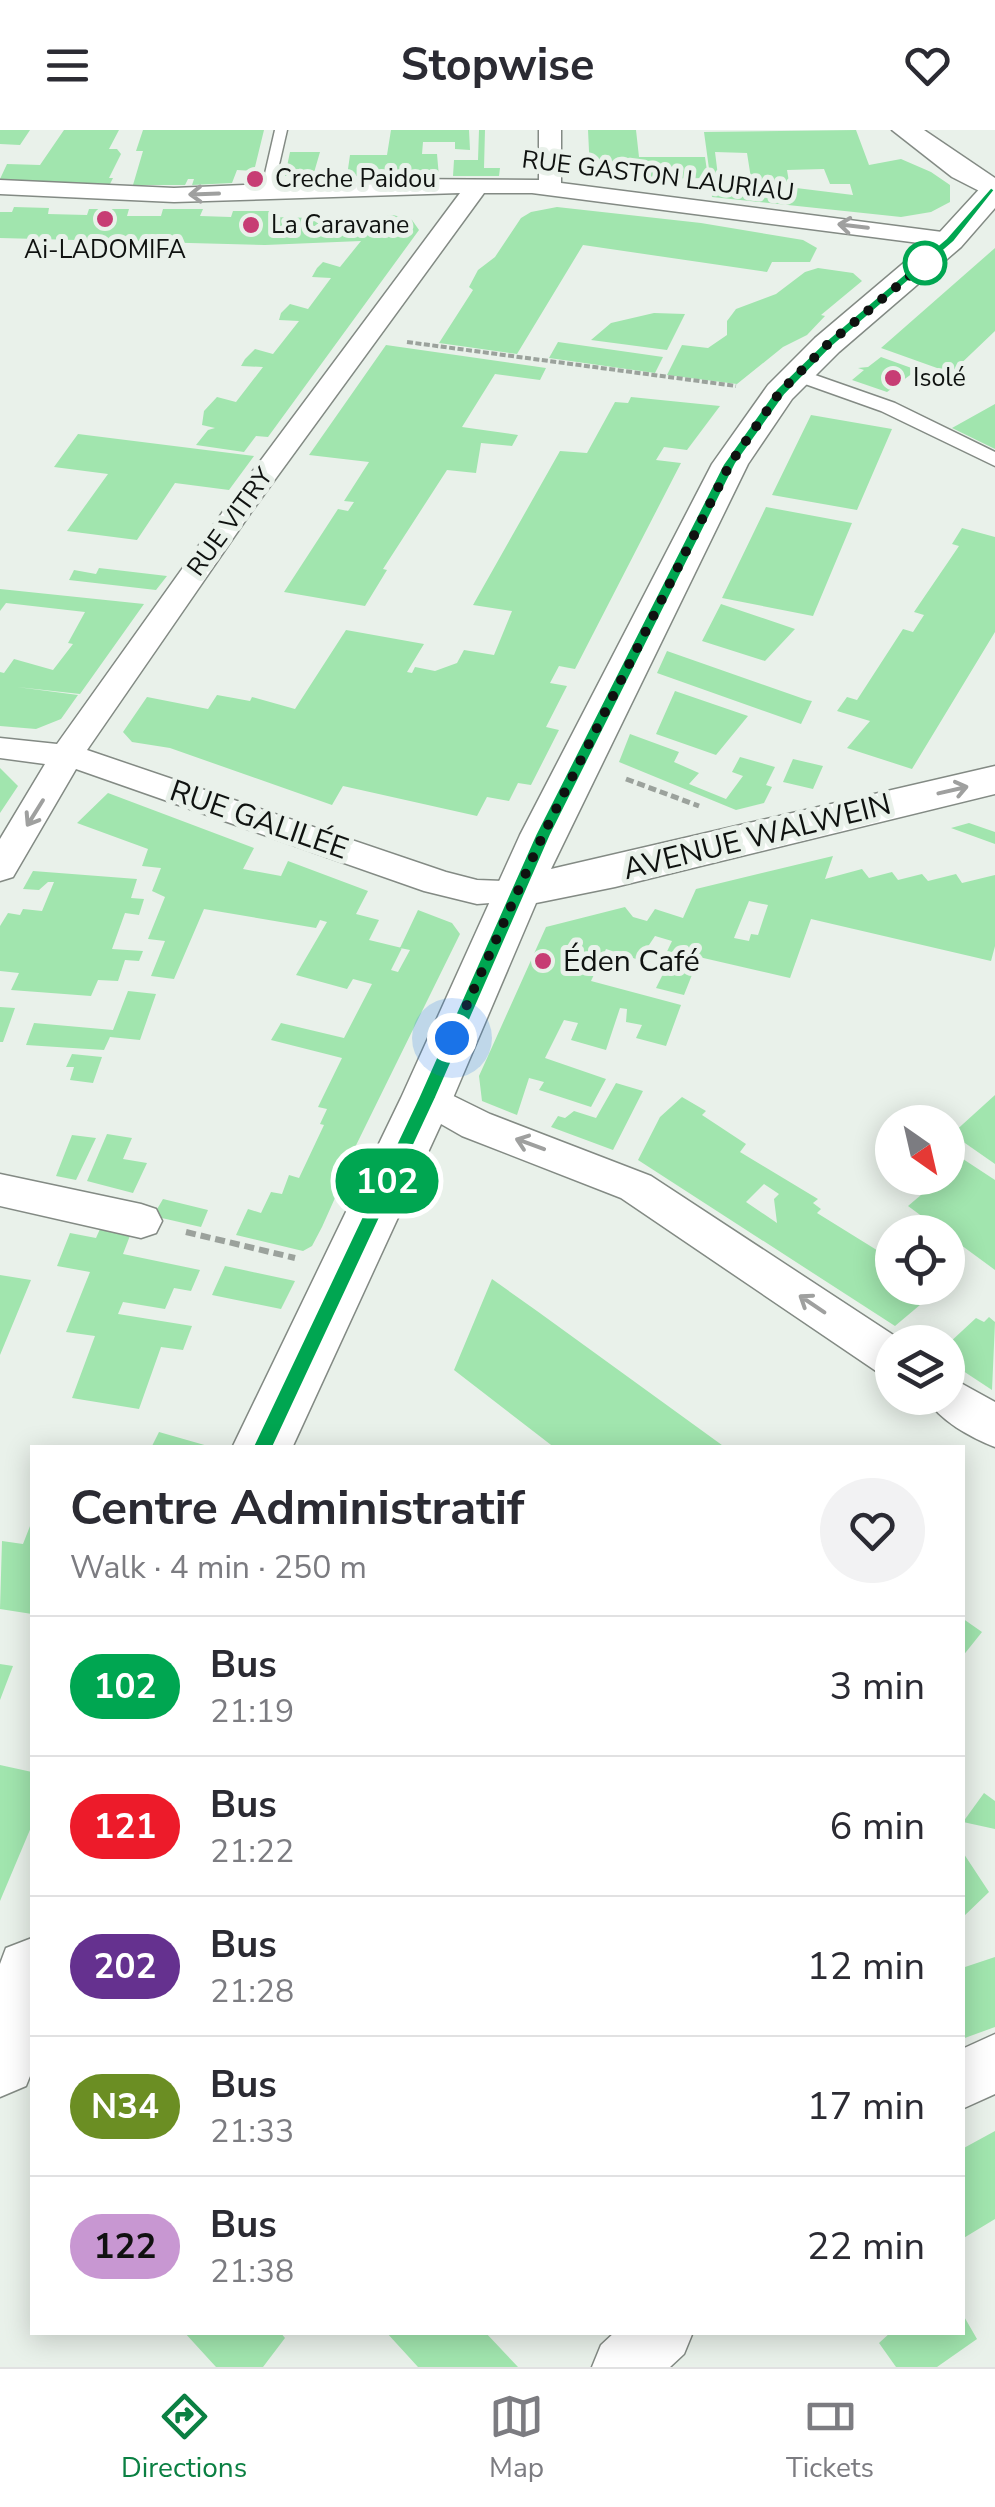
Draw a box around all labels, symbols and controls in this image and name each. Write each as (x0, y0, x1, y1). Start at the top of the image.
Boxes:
text: Stopwise (401, 35, 594, 96)
icon: menu (40, 38, 95, 93)
icon: heart (900, 38, 955, 93)
street label: RUE GASTON LAURIAU (520, 142, 796, 210)
place label: Creche Paidou (275, 162, 436, 196)
marker: Creche Paidou (244, 168, 266, 190)
one-way arrow (189, 185, 221, 204)
marker: Ai-LADOMIFA (94, 208, 116, 230)
place label: La Caravane (271, 208, 409, 242)
marker: La Caravane (240, 214, 262, 236)
one-way arrow (838, 217, 870, 235)
place label: Ai-LADOMIFA (24, 233, 186, 267)
unlabelled marker (904, 242, 946, 284)
place label: Isolé (913, 361, 966, 395)
marker: Isolé (882, 367, 904, 389)
street label: RUE VITRY (179, 460, 281, 583)
street label: RUE GALILÉE (164, 770, 354, 870)
one-way arrow (936, 780, 968, 798)
street label: AVENUE WALWEIN (619, 784, 895, 890)
one-way arrow (24, 798, 45, 827)
place label: Éden Café (563, 941, 700, 982)
marker: Éden Café (532, 950, 554, 972)
your location (427, 1013, 477, 1063)
north arrow (875, 1105, 965, 1195)
map controls (875, 1105, 965, 1415)
one-way arrow (515, 1134, 547, 1152)
line badge: 102 (330, 1148, 444, 1214)
text: 102 (355, 1158, 419, 1205)
button: locate (875, 1215, 965, 1305)
one-way arrow (798, 1293, 826, 1314)
button: layers (875, 1325, 965, 1415)
text: Centre Administratif (70, 1475, 524, 1541)
button: heart (820, 1478, 925, 1583)
text: Walk · 4 min · 250 m (70, 1546, 367, 1589)
text: Bus (210, 1639, 277, 1690)
text: 3 min (830, 1661, 925, 1712)
text: 102 (93, 1663, 157, 1710)
text: 21:19 (210, 1690, 294, 1733)
text: Bus (210, 1779, 277, 1830)
text: 6 min (830, 1801, 925, 1852)
text: 121 (93, 1803, 157, 1850)
text: 21:22 (210, 1830, 294, 1873)
text: Bus (210, 1919, 277, 1970)
text: 12 min (807, 1941, 925, 1992)
text: 202 (93, 1943, 157, 1990)
text: 21:28 (210, 1970, 294, 2013)
text: Bus (210, 2059, 277, 2110)
text: 17 min (807, 2081, 925, 2132)
text: N34 (91, 2083, 159, 2130)
text: 21:33 (210, 2110, 294, 2153)
text: Bus (210, 2199, 277, 2250)
text: 22 min (807, 2221, 925, 2272)
text: 122 (93, 2223, 157, 2270)
text: 21:38 (210, 2250, 294, 2293)
tab: Directions (121, 2389, 247, 2487)
tab: Map (489, 2389, 544, 2487)
tab: Tickets (786, 2389, 874, 2487)

